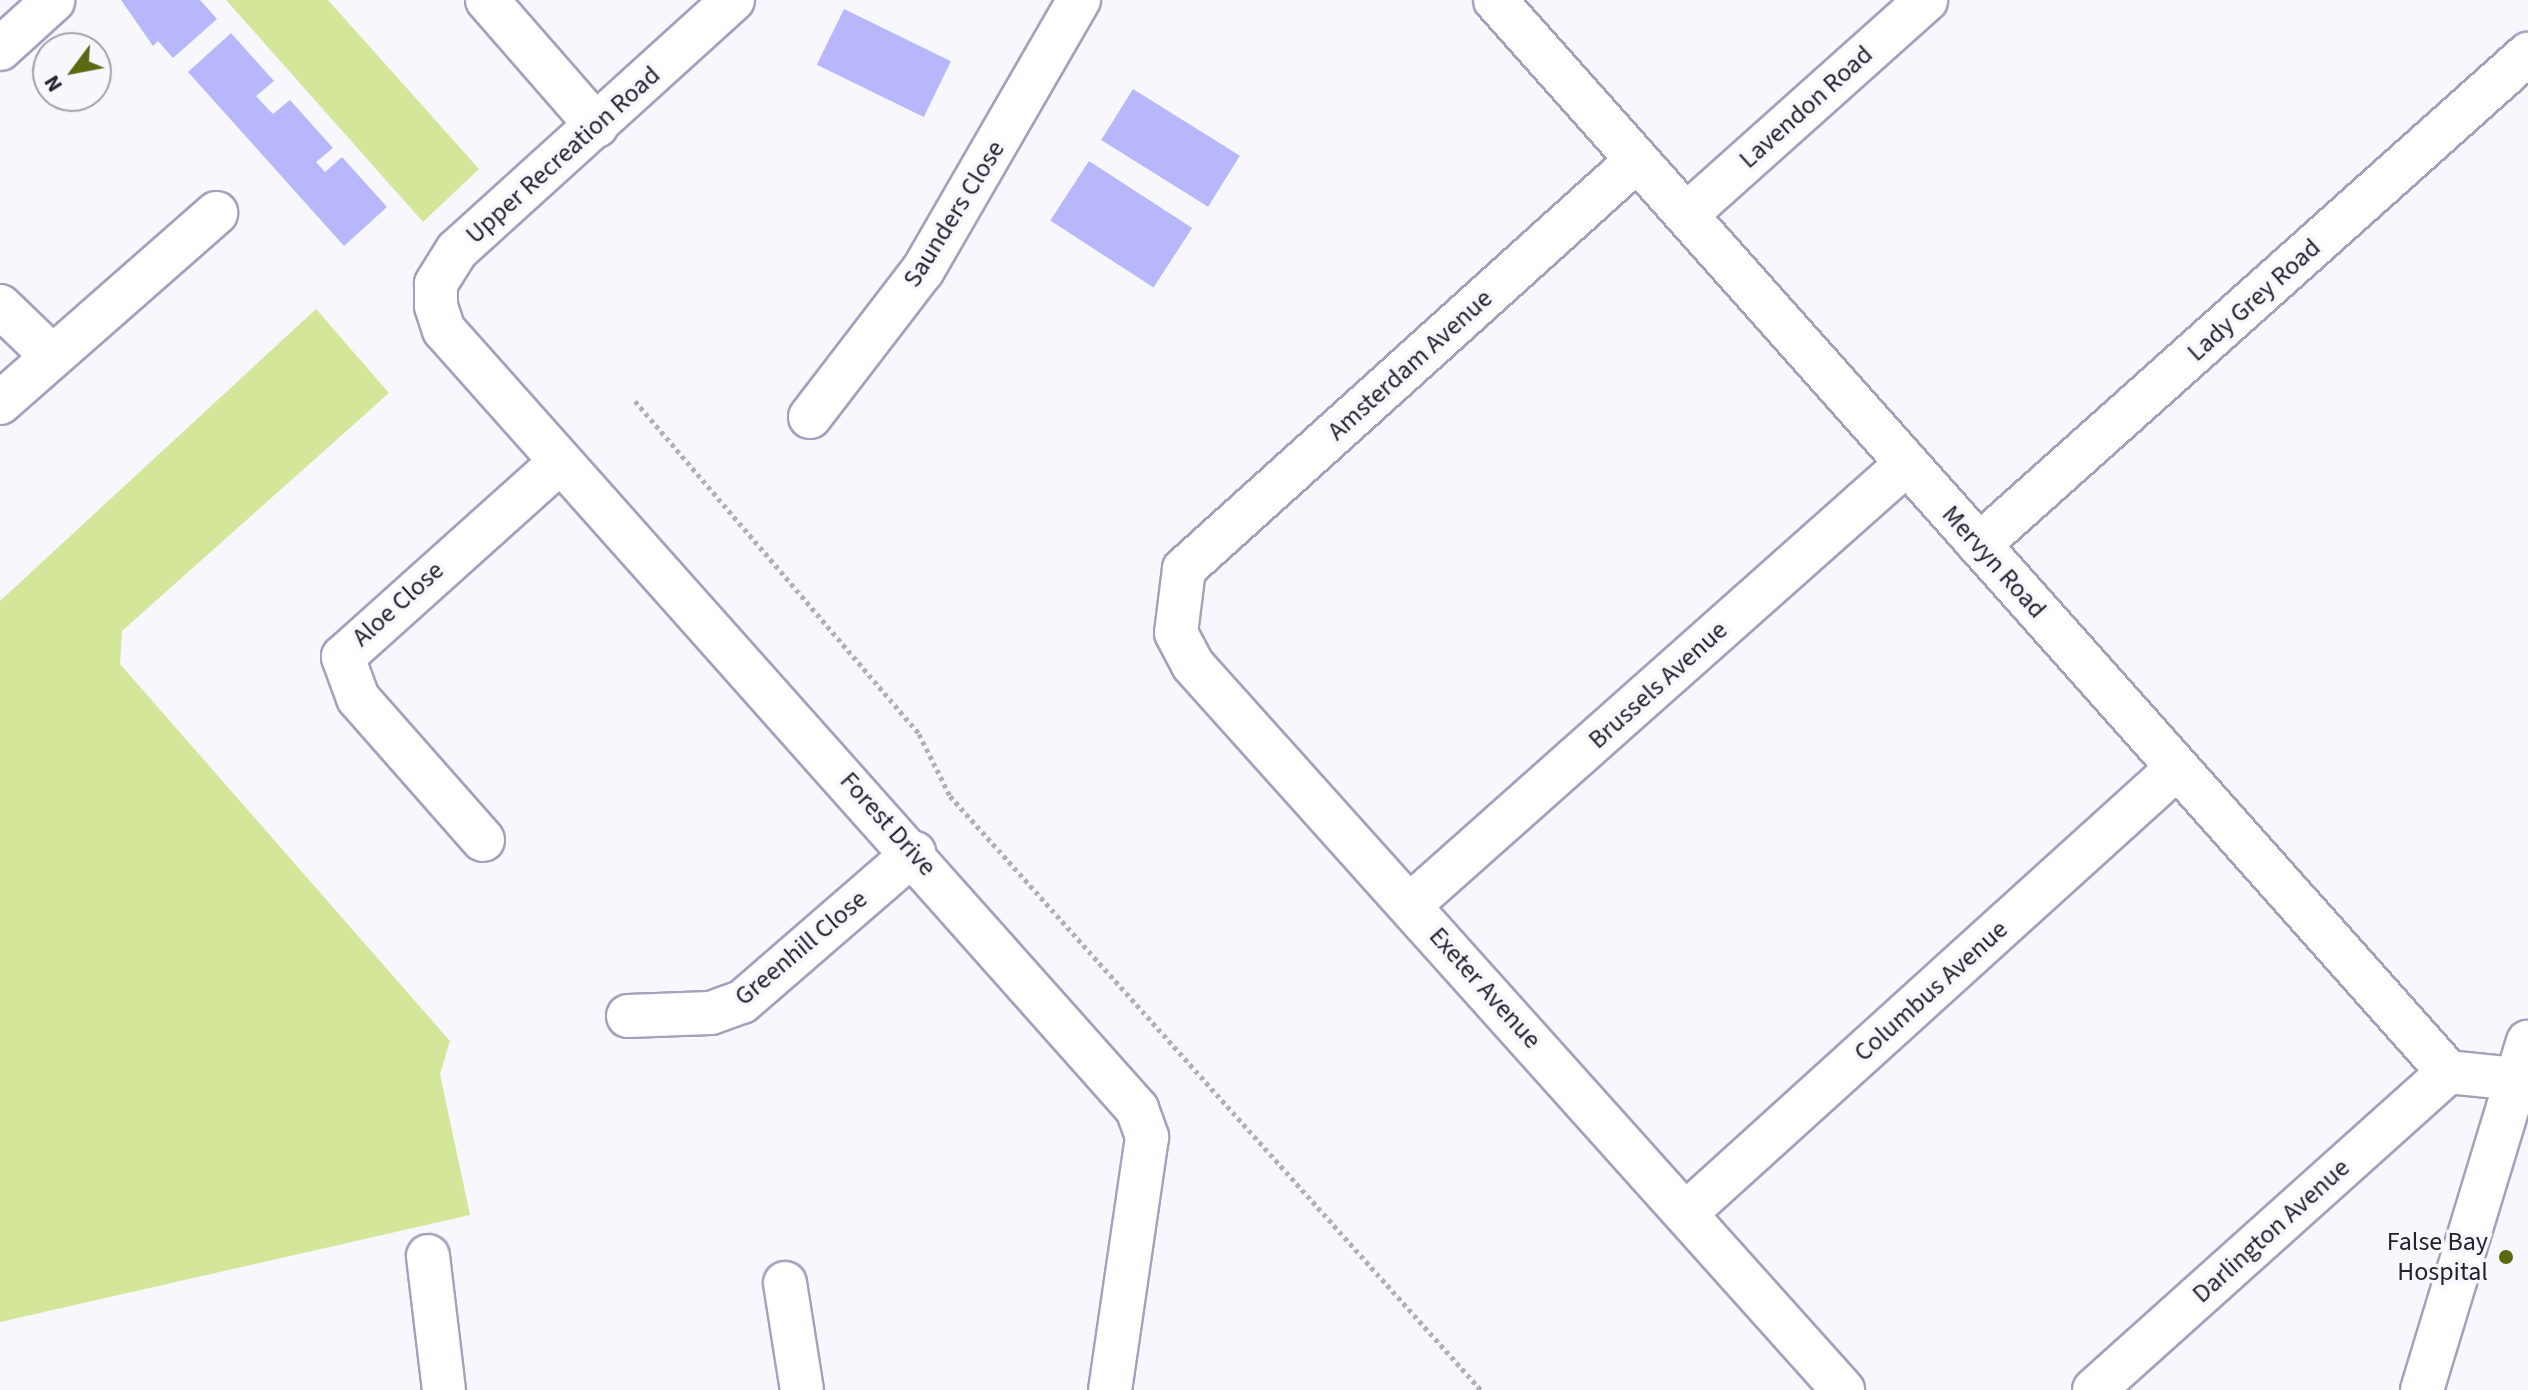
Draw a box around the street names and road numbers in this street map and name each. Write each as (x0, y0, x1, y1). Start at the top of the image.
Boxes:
street label: Lavendon Road (1733, 39, 1879, 175)
street label: Upper Recreation Road (459, 60, 667, 250)
street label: Saunders Close (897, 135, 1011, 293)
street label: Lady Grey Road (2181, 232, 2327, 368)
street label: Amsterdam Avenue (1321, 283, 1499, 447)
street label: Mervyn Road (1935, 499, 2053, 625)
street label: Aloe Close (346, 555, 450, 653)
street label: Brussels Avenue (1582, 615, 1734, 755)
street label: Forest Drive (833, 766, 943, 882)
street label: Greenhill Close (728, 884, 874, 1012)
street label: Columbus Avenue (1848, 914, 2014, 1068)
street label: Exeter Avenue (1422, 921, 1548, 1055)
street label: Darlington Avenue (2186, 1152, 2356, 1310)

